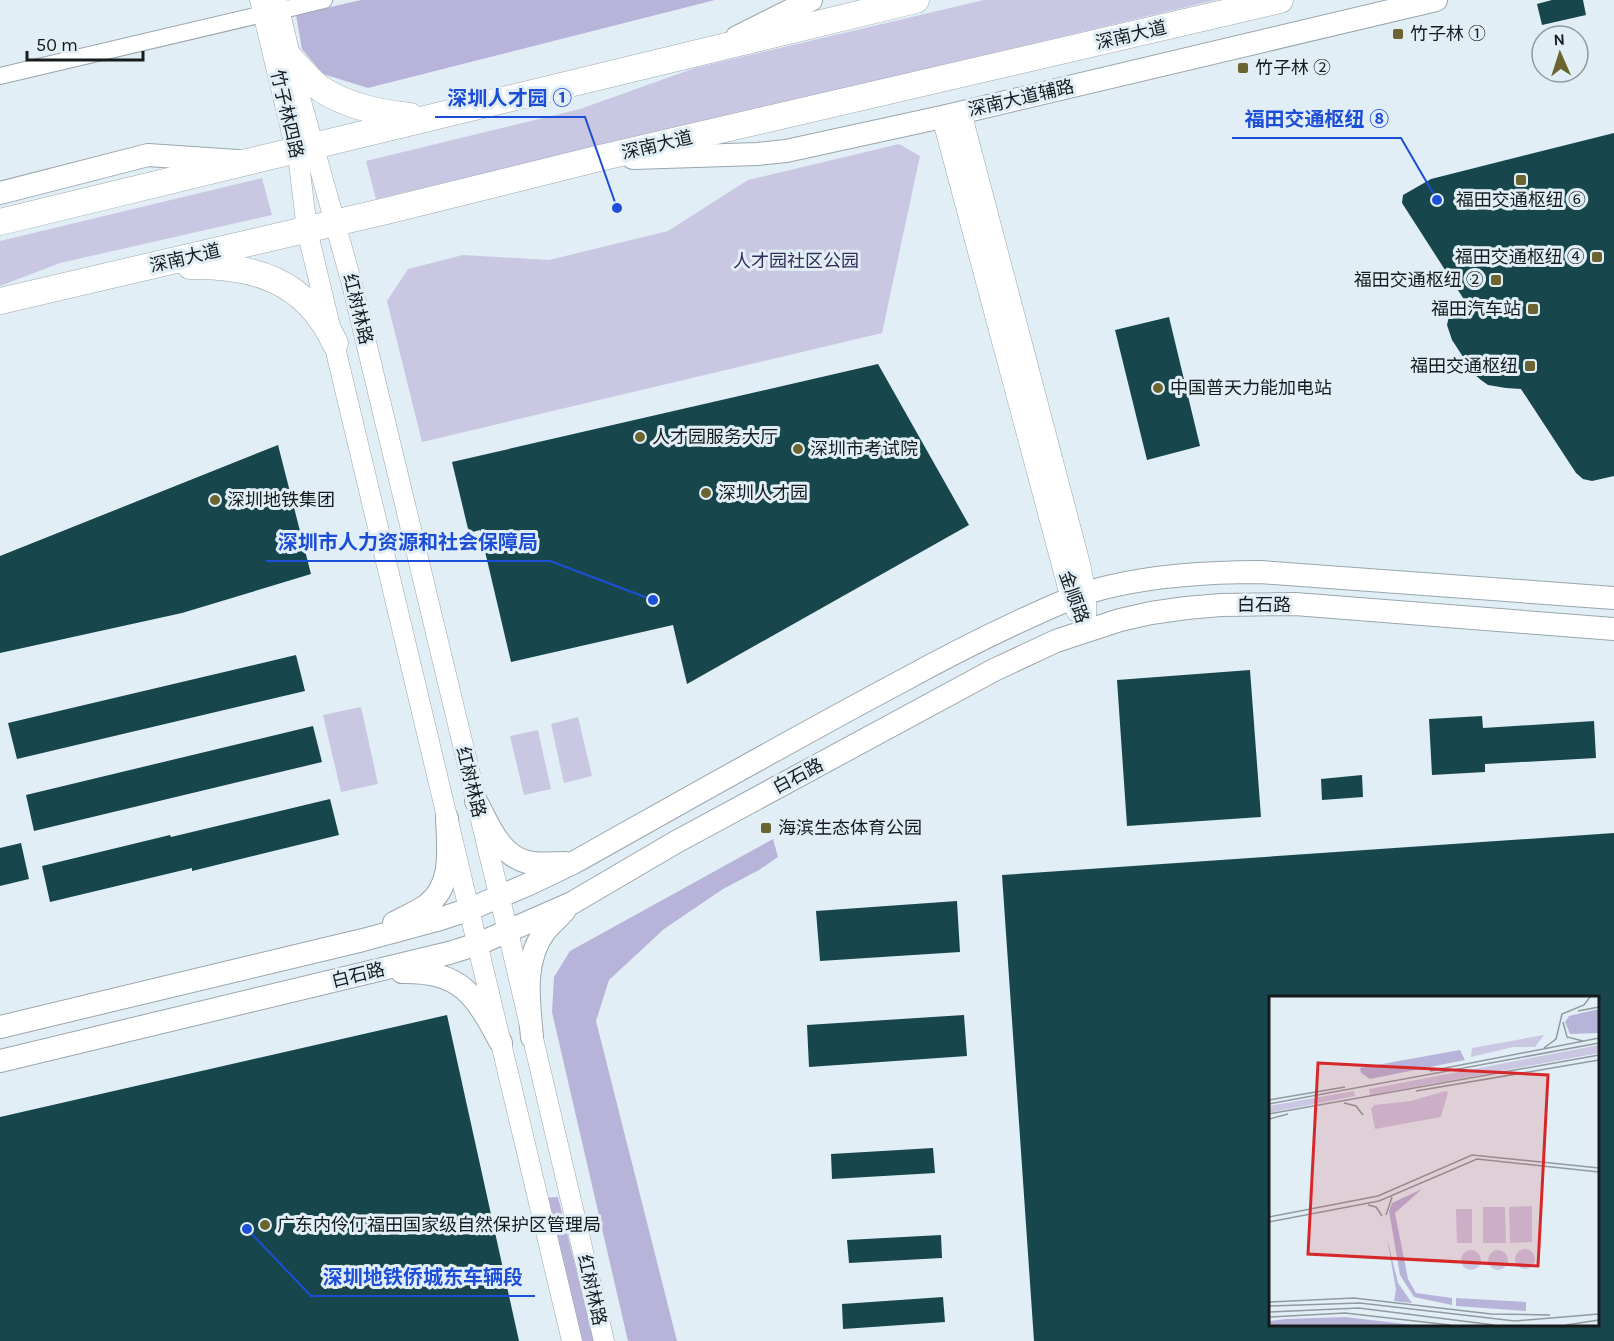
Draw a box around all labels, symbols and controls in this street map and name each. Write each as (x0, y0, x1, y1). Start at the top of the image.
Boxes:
street label: 深南大道 (1093, 16, 1169, 54)
place label: 竹子林 ① (1410, 23, 1486, 45)
scale bar (27, 24, 142, 62)
north arrow (1530, 24, 1590, 84)
marker: 竹子林 ① (1391, 27, 1405, 41)
text: N (1553, 30, 1565, 49)
text: 50 m (36, 34, 78, 56)
place label: 竹子林 ② (1255, 57, 1331, 79)
marker: 竹子林 ② (1236, 61, 1250, 75)
street label: 竹子林四路 (266, 68, 308, 160)
street label: 深南大道辅路 (966, 75, 1076, 121)
callout: 深圳人才园 ① (435, 79, 585, 117)
text: 深圳人才园 ① (447, 87, 573, 110)
callout: 福田交通枢纽 ⑧ (1232, 100, 1401, 138)
text: 福田交通枢纽 ⑧ (1244, 108, 1390, 131)
street label: 深南大道 (619, 126, 695, 164)
marker: 福田交通枢纽 ⑥ (1514, 173, 1528, 187)
place label: 福田交通枢纽 ⑥ (1456, 189, 1586, 211)
street label: 深南大道 (147, 239, 223, 277)
place label: 福田交通枢纽 ④ (1455, 246, 1585, 268)
park label: 人才园社区公园 (733, 250, 859, 272)
marker: 福田交通枢纽 ④ (1590, 250, 1604, 264)
place label: 福田交通枢纽 ② (1354, 269, 1484, 291)
street label: 红树林路 (339, 271, 377, 347)
marker: 福田交通枢纽 ② (1489, 273, 1503, 287)
place label: 福田汽车站 (1431, 298, 1521, 320)
marker: 福田汽车站 (1526, 302, 1540, 316)
place label: 福田交通枢纽 (1410, 355, 1518, 377)
marker: 福田交通枢纽 (1523, 359, 1537, 373)
place label: 中国普天力能加电站 (1170, 377, 1332, 399)
marker: 中国普天力能加电站 (1151, 381, 1165, 395)
place label: 人才园服务大厅 (652, 426, 778, 448)
marker: 人才园服务大厅 (633, 430, 647, 444)
place label: 深圳市考试院 (810, 438, 918, 460)
marker: 深圳市考试院 (791, 442, 805, 456)
place label: 深圳人才园 (718, 482, 808, 504)
marker: 深圳人才园 (699, 486, 713, 500)
place label: 深圳地铁集团 (227, 489, 335, 511)
marker: 深圳地铁集团 (208, 493, 222, 507)
callout: 深圳市人力资源和社会保障局 (266, 523, 550, 561)
text: 深圳市人力资源和社会保障局 (278, 531, 538, 554)
street label: 金顺路 (1054, 568, 1094, 626)
street label: 白石路 (1237, 594, 1291, 616)
street label: 红树林路 (452, 744, 490, 820)
street label: 白石路 (769, 754, 827, 798)
place label: 海滨生态体育公园 (778, 817, 922, 839)
marker: 海滨生态体育公园 (759, 821, 773, 835)
street label: 白石路 (329, 958, 387, 992)
inset map (1269, 996, 1599, 1326)
place label: 广东内伶仃福田国家级自然保护区管理局 (277, 1214, 601, 1236)
marker: 广东内伶仃福田国家级自然保护区管理局 (258, 1218, 272, 1232)
street label: 红树林路 (573, 1252, 611, 1328)
callout: 深圳地铁侨城东车辆段 (311, 1258, 535, 1296)
text: 深圳地铁侨城东车辆段 (323, 1266, 523, 1289)

